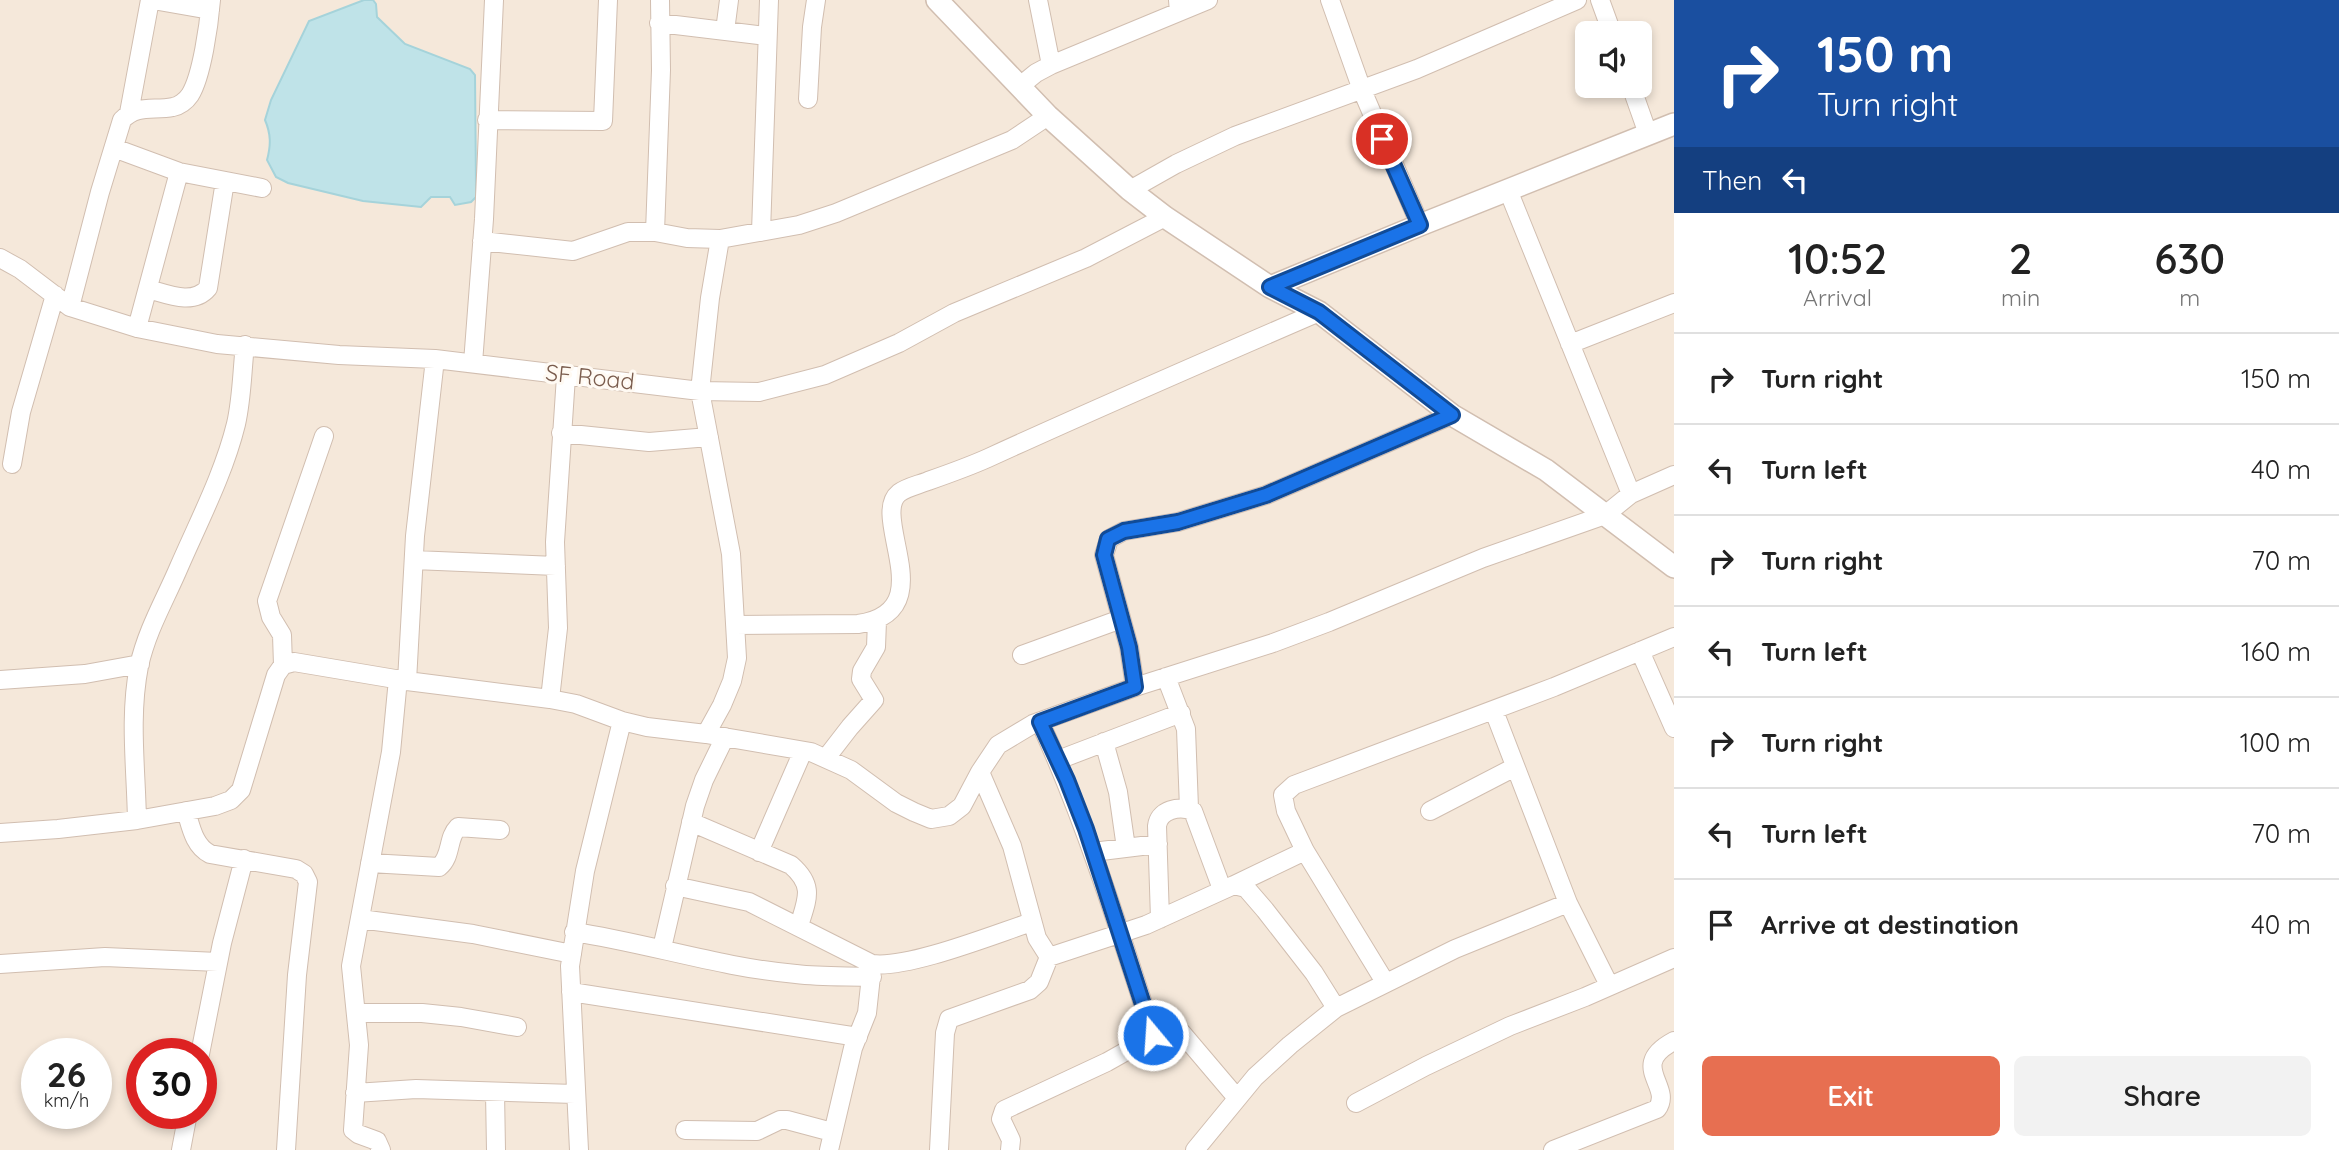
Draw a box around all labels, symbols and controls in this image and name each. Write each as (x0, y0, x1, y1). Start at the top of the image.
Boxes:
map controls (1575, 21, 1652, 98)
button: sound (1575, 21, 1652, 98)
text: 150 m (1817, 23, 1953, 84)
icon: right (1702, 28, 1793, 119)
text: Turn right (1817, 84, 1958, 124)
pin (1352, 109, 1412, 169)
icon: arrive (1363, 120, 1401, 158)
icon: left (1776, 161, 1814, 199)
text: Then (1702, 164, 1762, 197)
text: 10:52 (1788, 232, 1887, 285)
text: 2 (2009, 232, 2033, 285)
text: 630 (2154, 232, 2225, 285)
text: Arrival (1803, 283, 1872, 312)
text: min (2001, 283, 2040, 312)
text: m (2179, 283, 2200, 312)
street label: SF Road (544, 357, 636, 396)
icon: right (1702, 360, 1740, 398)
text: Turn right (1761, 362, 1883, 395)
text: 150 m (2241, 362, 2311, 395)
icon: left (1702, 451, 1740, 489)
text: Turn left (1761, 453, 1868, 486)
text: 40 m (2251, 453, 2311, 486)
icon: right (1702, 542, 1740, 580)
text: Turn right (1761, 544, 1883, 577)
text: 70 m (2251, 544, 2311, 577)
icon: left (1702, 633, 1740, 671)
text: Turn left (1761, 635, 1868, 668)
text: 160 m (2241, 635, 2311, 668)
icon: right (1702, 724, 1740, 762)
text: Turn right (1761, 726, 1883, 759)
text: 100 m (2240, 726, 2311, 759)
icon: left (1702, 815, 1740, 853)
text: Turn left (1761, 817, 1868, 850)
text: 70 m (2251, 817, 2311, 850)
icon: arrive (1702, 906, 1740, 944)
text: Arrive at destination (1761, 908, 2019, 941)
text: 40 m (2251, 908, 2311, 941)
position arrow (1116, 998, 1190, 1072)
speed limit sign: 30 (126, 1038, 217, 1129)
text: 26 (47, 1052, 86, 1096)
button: Exit (1702, 1056, 2000, 1136)
button: Share (2014, 1056, 2311, 1136)
text: km/h (44, 1089, 89, 1112)

